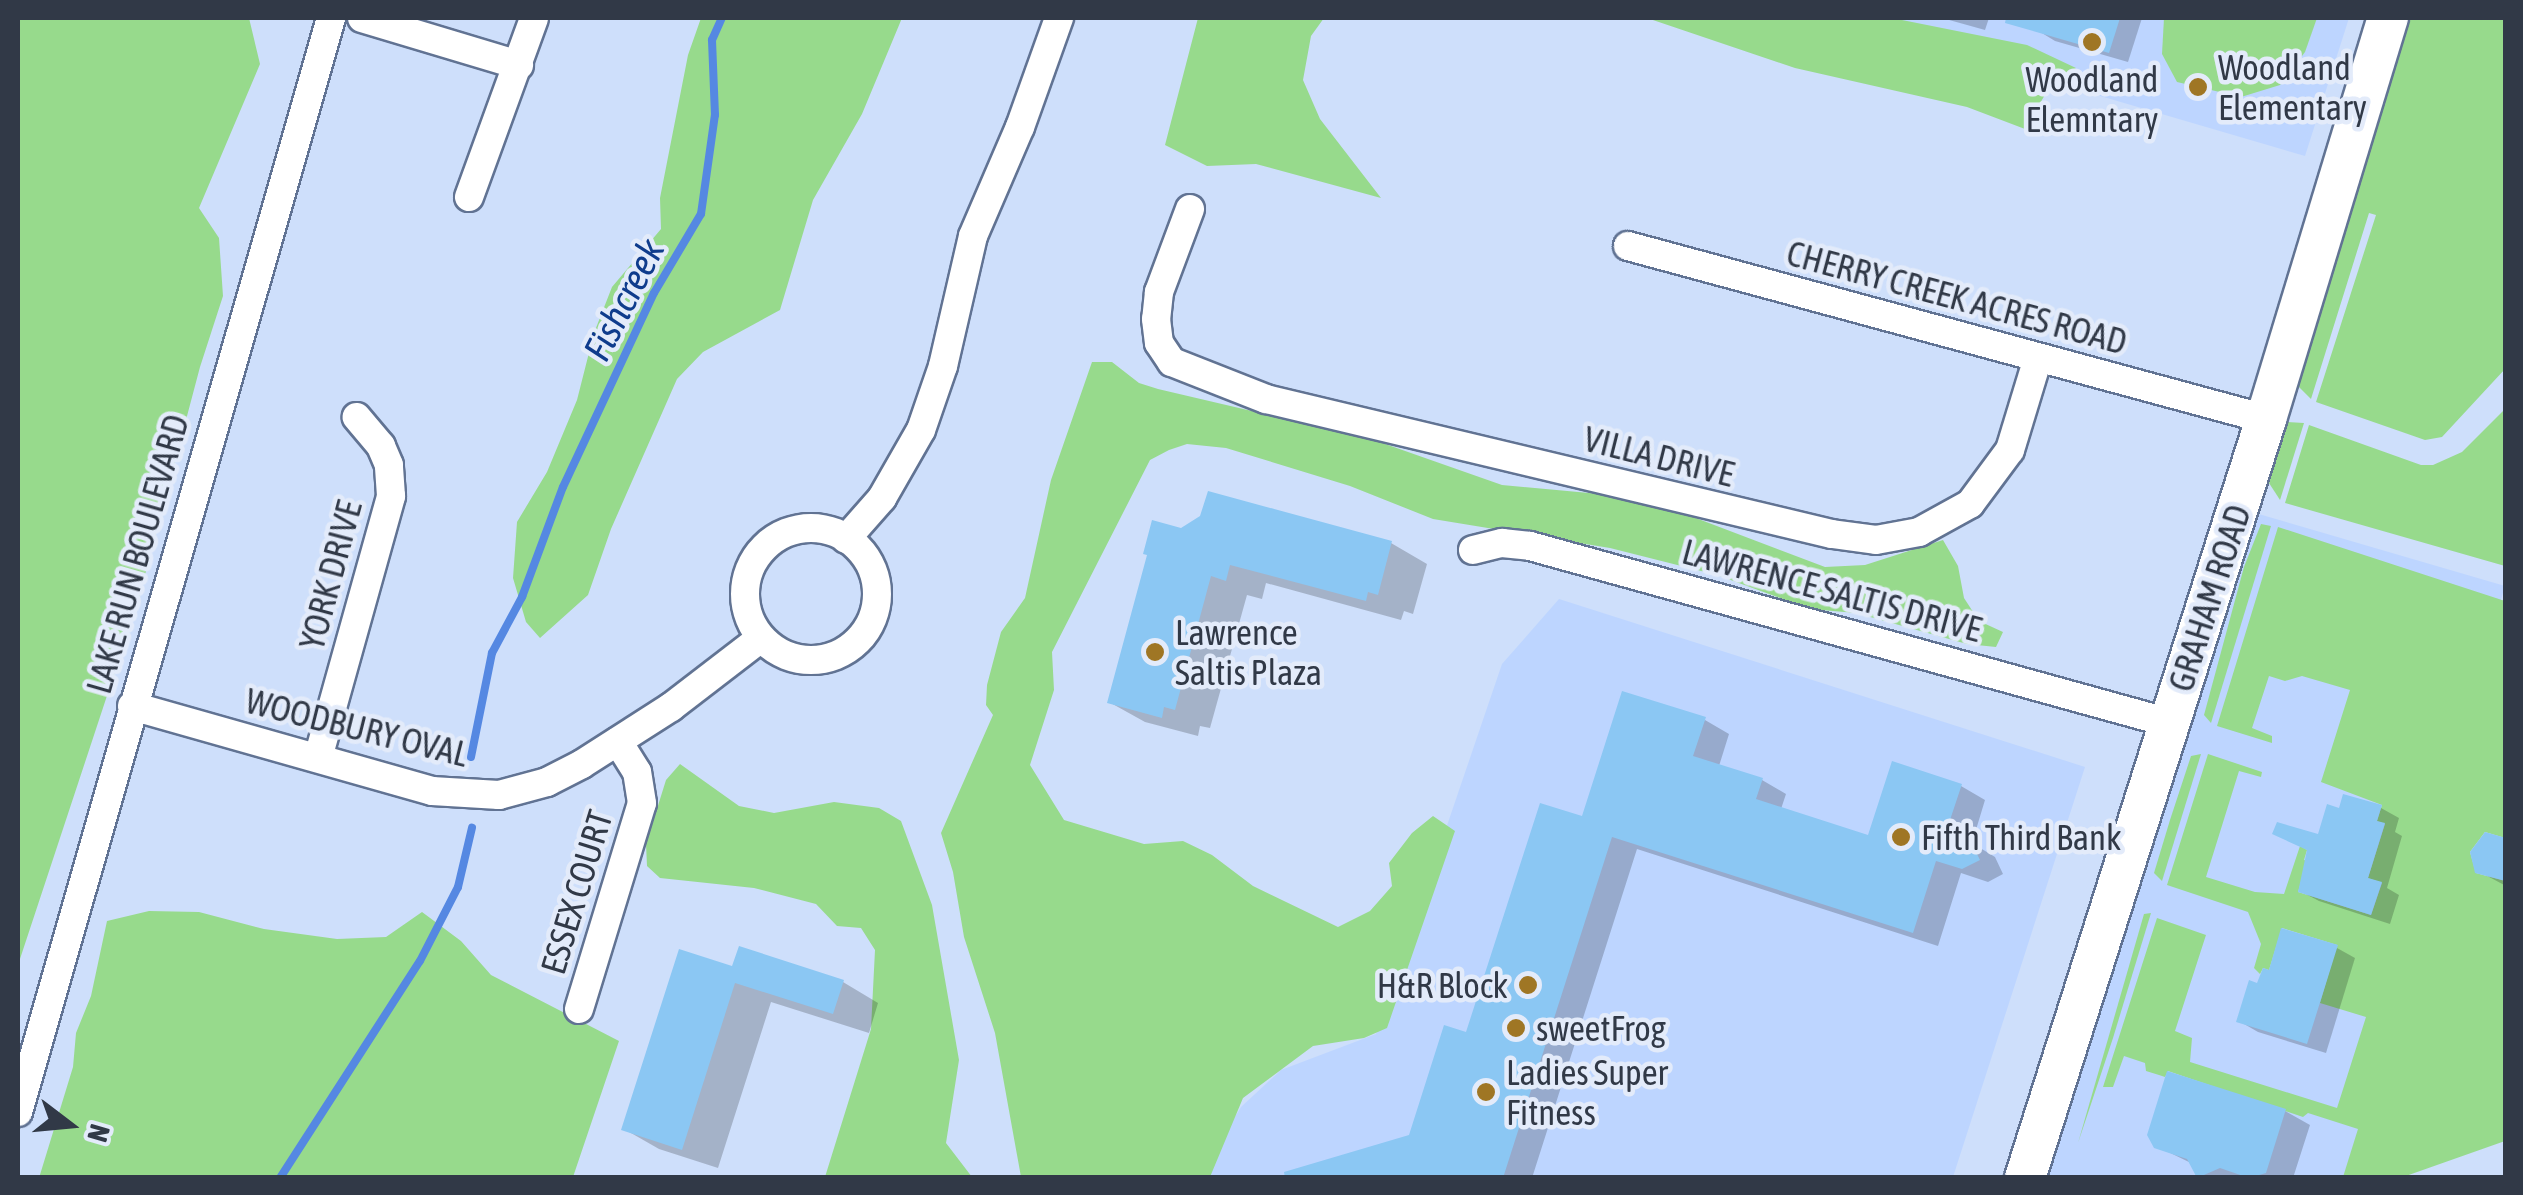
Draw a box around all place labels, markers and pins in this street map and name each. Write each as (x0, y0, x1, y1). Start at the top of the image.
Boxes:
marker: Woodland Elemntary (2081, 31, 2103, 53)
place label: Woodland Elementary (2218, 46, 2367, 128)
place label: Woodland Elemntary (2026, 58, 2158, 140)
marker: Woodland Elementary (2187, 76, 2209, 98)
place label: Lawrence Saltis Plaza (1175, 611, 1322, 693)
marker: Lawrence Saltis Plaza (1144, 641, 1166, 663)
place label: Fifth Third Bank (1921, 816, 2121, 858)
marker: Fifth Third Bank (1890, 826, 1912, 848)
place label: H&R Block (1377, 964, 1508, 1006)
marker: H&R Block (1517, 974, 1539, 996)
place label: sweetFrog (1536, 1007, 1666, 1049)
marker: sweetFrog (1505, 1017, 1527, 1039)
place label: Ladies Super Fitness (1506, 1051, 1668, 1133)
marker: Ladies Super Fitness (1475, 1081, 1497, 1103)

